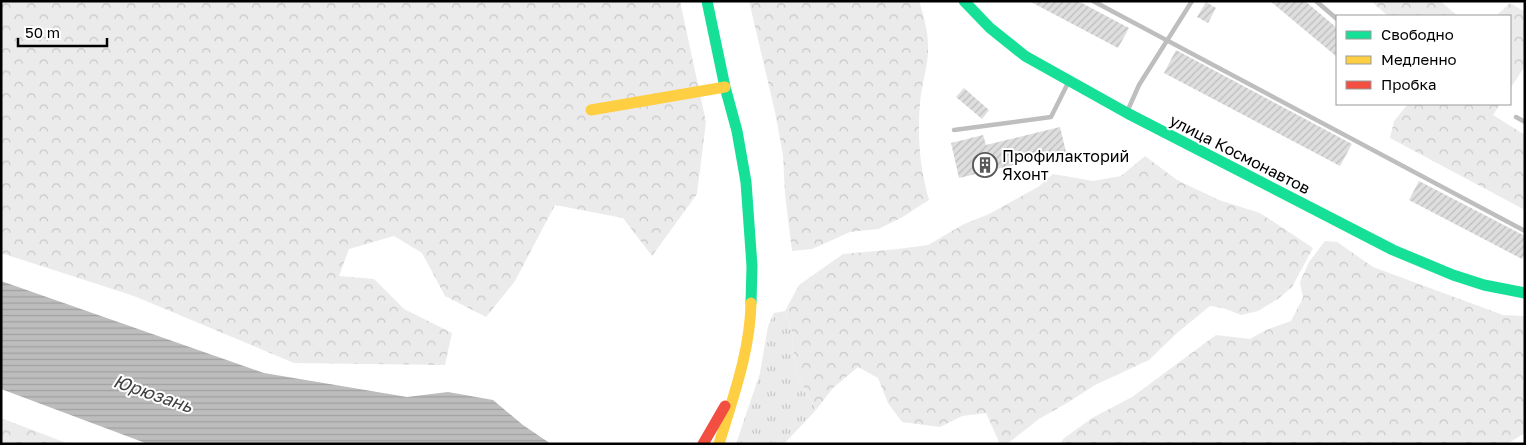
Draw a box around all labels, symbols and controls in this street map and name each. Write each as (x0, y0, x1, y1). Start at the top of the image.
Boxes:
scale bar (18, 15, 106, 47)
legend (1336, 15, 1511, 105)
text: 50 m (25, 23, 60, 41)
text: Свободно (1381, 25, 1454, 43)
text: Медленно (1381, 50, 1457, 68)
text: Пробка (1381, 75, 1436, 93)
street label: улица Космонавтов (1166, 110, 1314, 198)
place label: Профилакторий Яхонт (1002, 146, 1129, 184)
building icon: Профилакторий Яхонт (972, 152, 998, 178)
water label: Юрюзань (111, 369, 196, 417)

